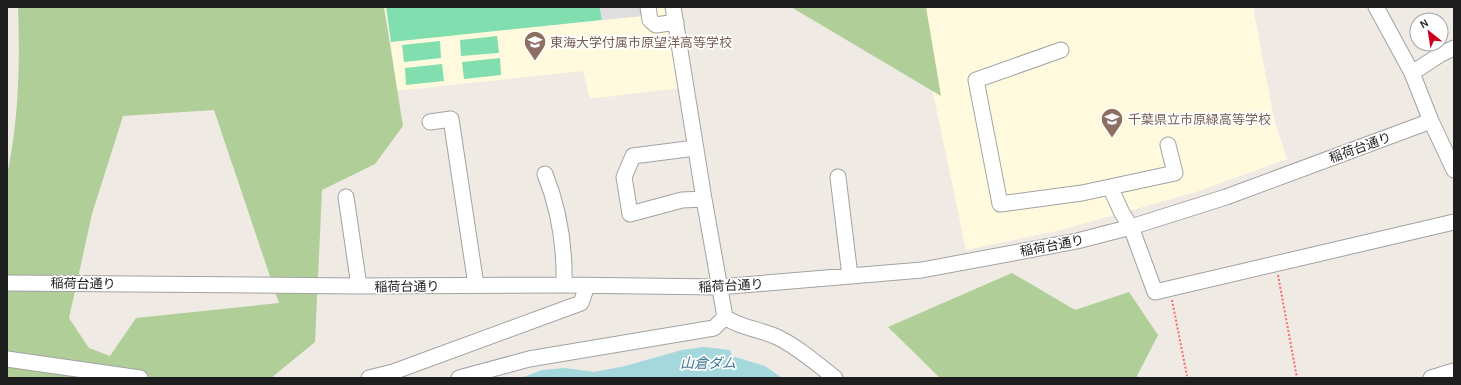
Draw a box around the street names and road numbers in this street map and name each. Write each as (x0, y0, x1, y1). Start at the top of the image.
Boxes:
street label: 稲荷台通り (1327, 129, 1393, 166)
street label: 稲荷台通り (1019, 232, 1085, 259)
street label: 稲荷台通り (50, 275, 116, 292)
street label: 稲荷台通り (698, 276, 764, 295)
street label: 稲荷台通り (374, 278, 440, 295)

